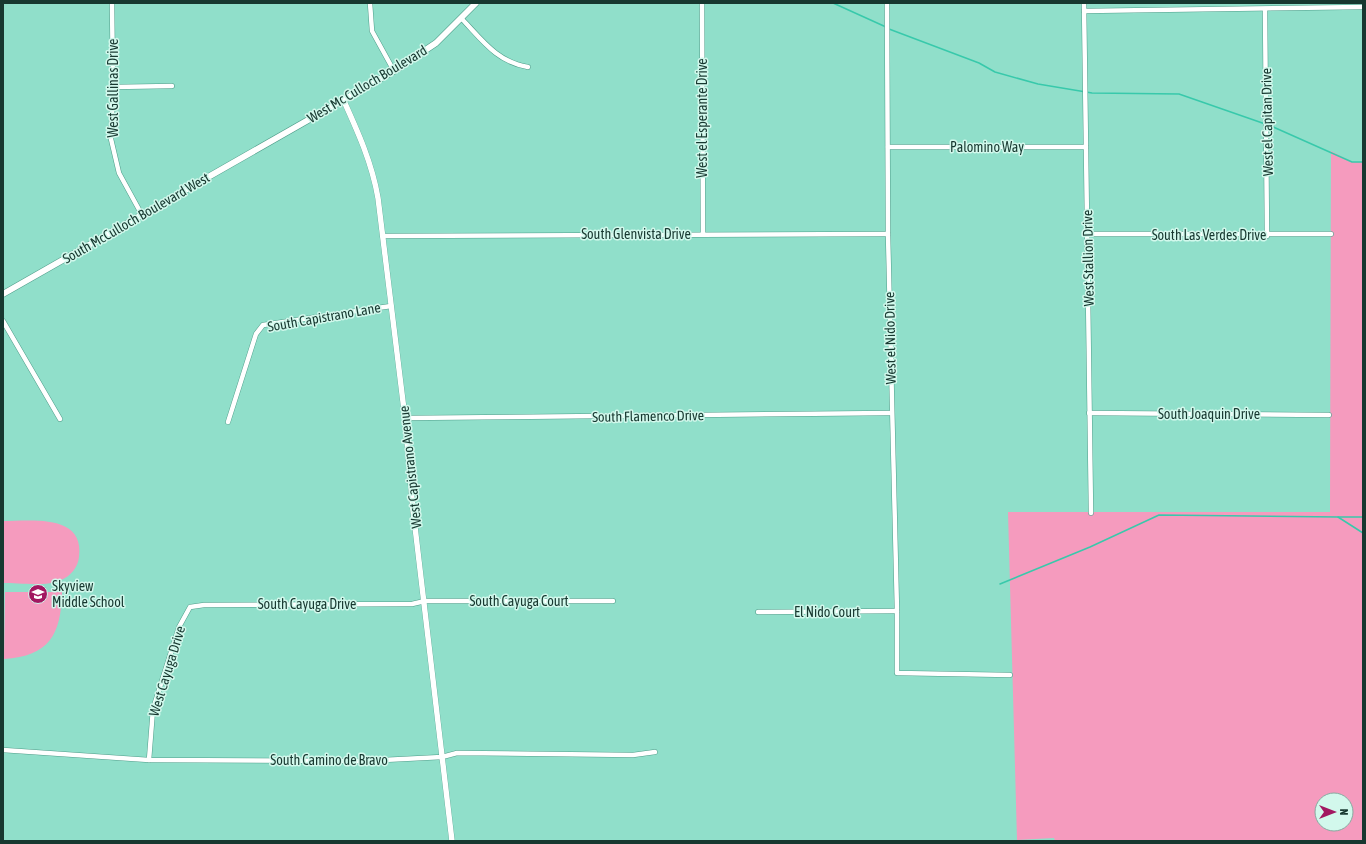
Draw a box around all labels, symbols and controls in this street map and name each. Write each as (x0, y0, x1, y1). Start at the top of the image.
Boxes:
street label: West Gallinas Drive (105, 39, 121, 137)
street label: West Mc Culloch Boulevard (304, 42, 430, 126)
street label: West el Esperante Drive (694, 58, 710, 178)
street label: West el Capitan Drive (1258, 68, 1276, 176)
street label: Palomino Way (950, 139, 1024, 155)
street label: South McCulloch Boulevard West (60, 169, 212, 267)
street label: West Stallion Drive (1079, 210, 1097, 306)
street label: South Glenvista Drive (581, 226, 691, 242)
street label: South Las Verdes Drive (1152, 227, 1266, 243)
street label: West el Nido Drive (881, 291, 899, 385)
street label: South Capistrano Lane (266, 299, 382, 335)
street label: West Capistrano Avenue (396, 405, 424, 529)
street label: South Joaquin Drive (1158, 406, 1260, 422)
street label: South Flamenco Drive (592, 407, 704, 425)
place label: Skyview Middle School (52, 578, 125, 610)
school or university icon: Skyview Middle School (27, 583, 49, 605)
street label: South Cayuga Court (469, 593, 569, 609)
street label: South Cayuga Drive (258, 596, 356, 612)
street label: El Nido Court (794, 604, 860, 620)
street label: West Cayuga Drive (146, 624, 188, 718)
street label: South Camino de Bravo (270, 752, 388, 768)
north arrow (1314, 792, 1354, 832)
text: N (1338, 809, 1350, 815)

